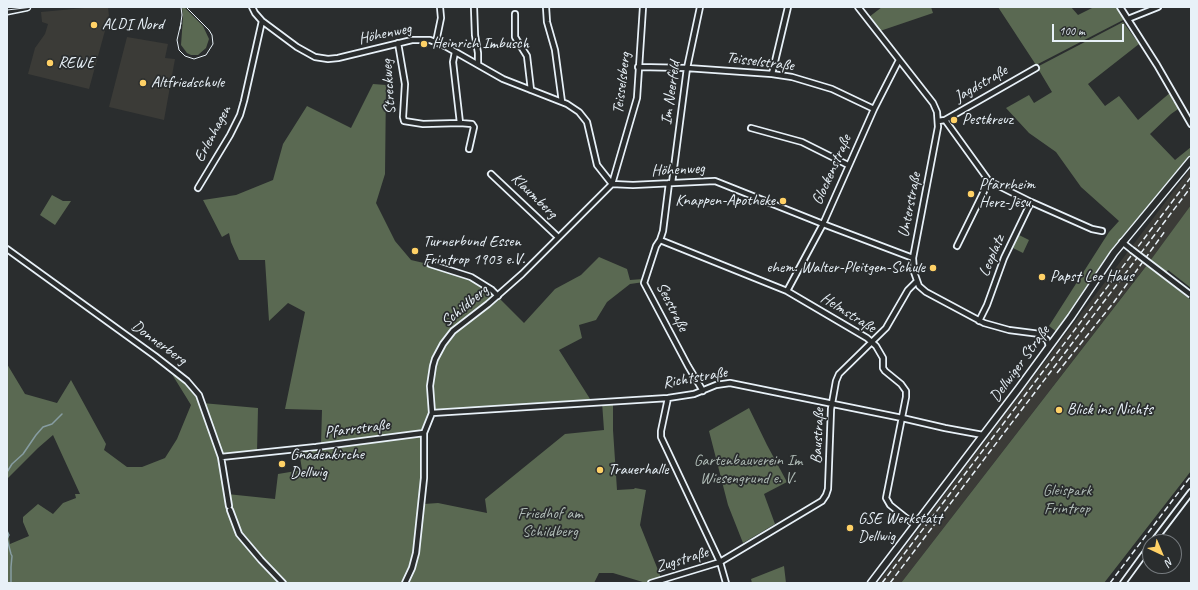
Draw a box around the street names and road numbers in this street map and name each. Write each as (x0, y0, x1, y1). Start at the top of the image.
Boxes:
street label: Höhenweg (357, 19, 413, 49)
street label: Teisselstraße (725, 48, 795, 76)
street label: Teisselsberg (609, 51, 635, 115)
street label: Streckweg (377, 59, 401, 115)
street label: Im Neerfeld (657, 60, 685, 126)
street label: Jagdstraße (951, 61, 1011, 107)
street label: Erlenhagen (190, 102, 236, 166)
street label: Glockenstraße (808, 132, 856, 208)
street label: Höhenweg (651, 159, 705, 181)
street label: Klaumberg (507, 169, 561, 223)
street label: Unterstraße (894, 171, 926, 239)
street label: Leoplatz (975, 232, 1009, 280)
street label: Seestraße (652, 279, 692, 335)
street label: Schildberg (437, 281, 493, 331)
street label: Helmstraße (817, 289, 879, 337)
street label: Donnerberg (127, 316, 191, 370)
street label: Dellwiger Straße (986, 322, 1054, 406)
street label: Richtstraße (661, 363, 729, 393)
street label: Baustraße (807, 408, 829, 464)
street label: Pfarrstraße (324, 416, 390, 442)
street label: Zugstraße (653, 543, 711, 577)

